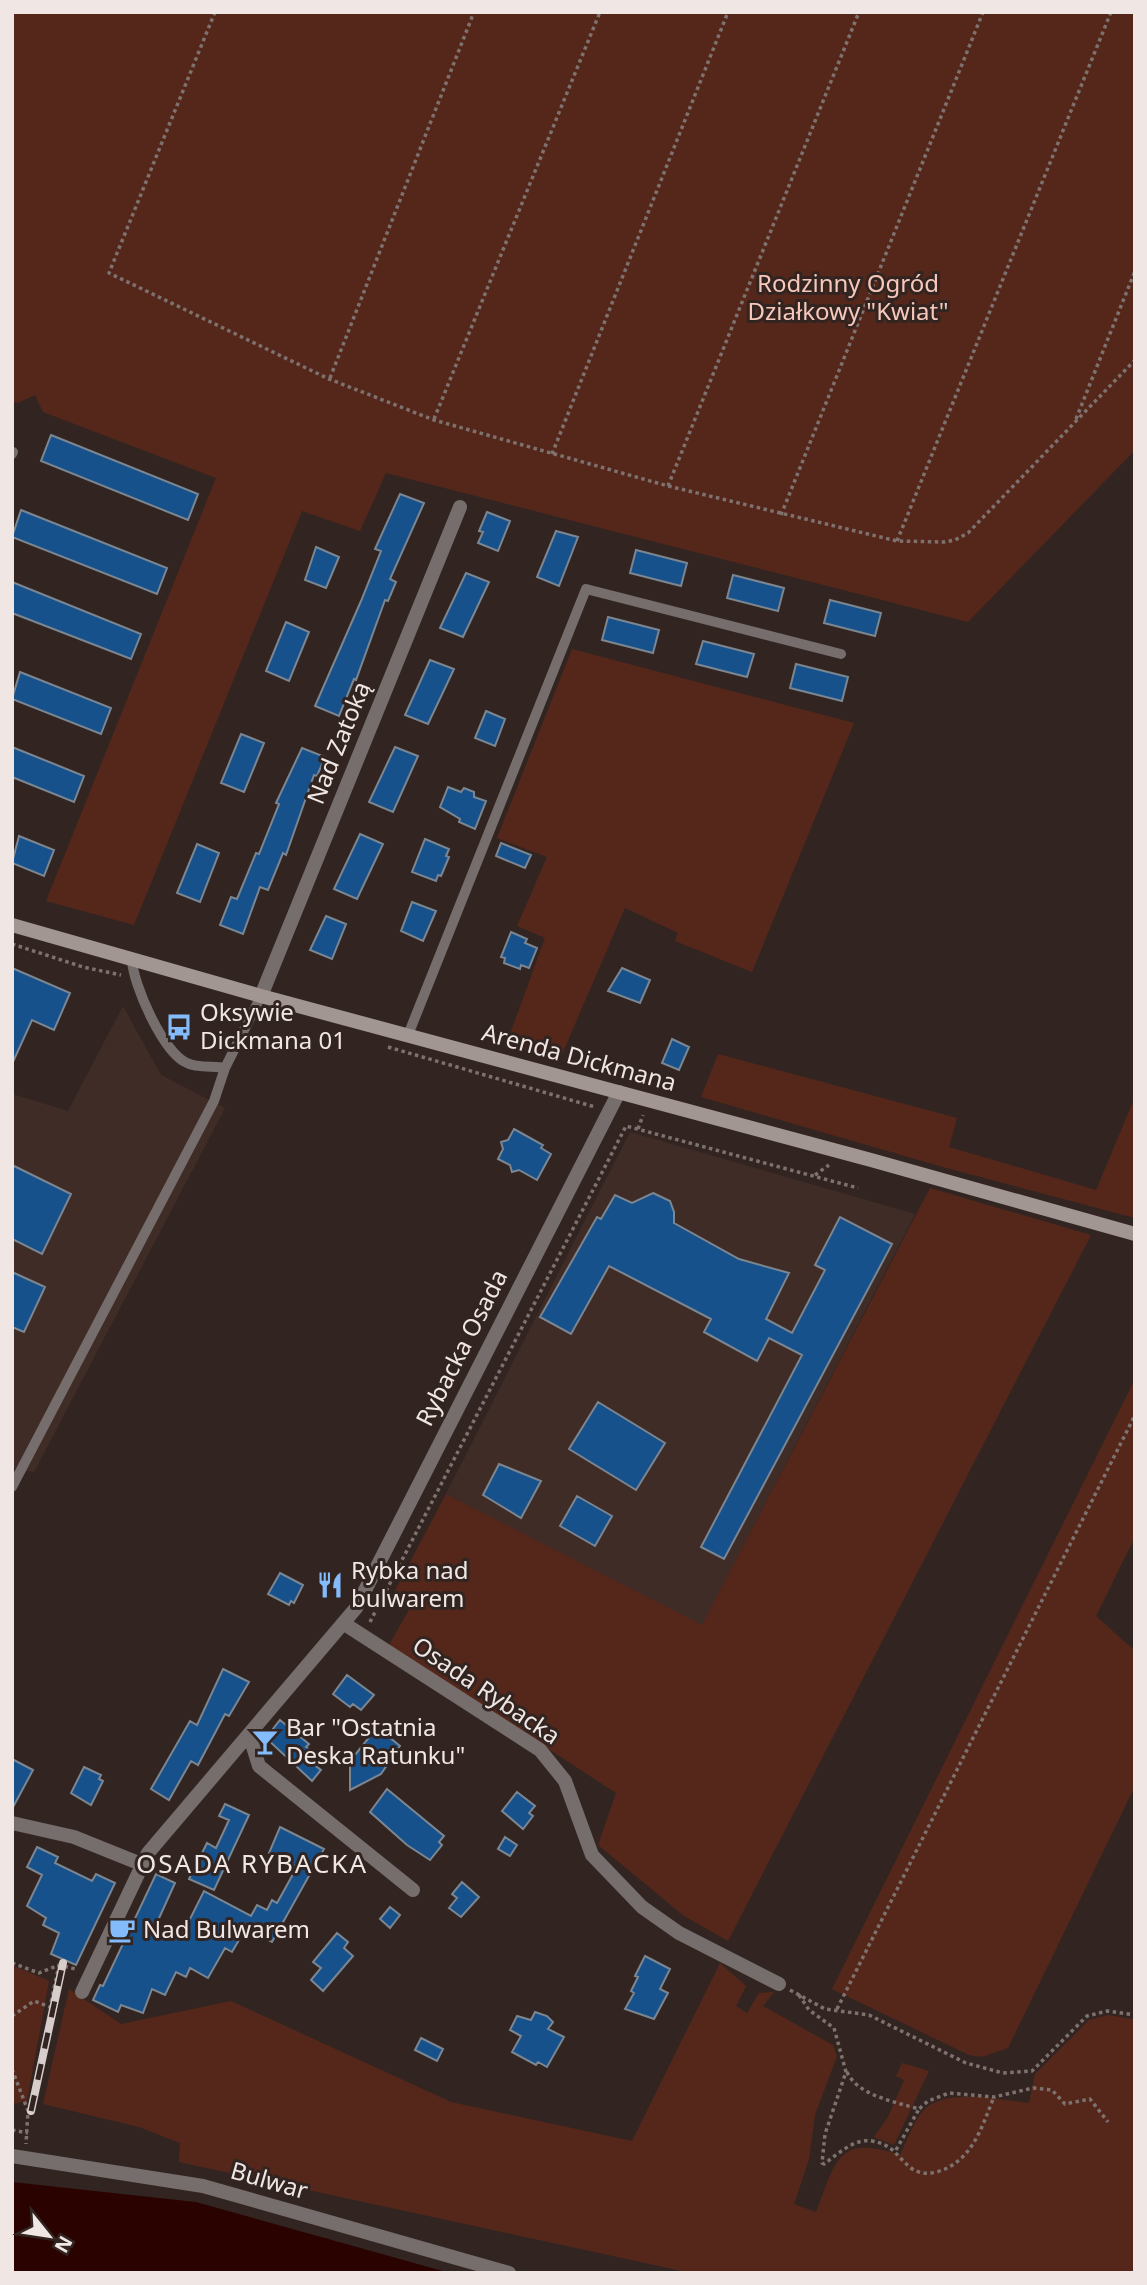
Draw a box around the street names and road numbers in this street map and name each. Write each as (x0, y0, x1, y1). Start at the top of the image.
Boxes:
street label: Nad Zatoką (298, 676, 377, 809)
street label: Arenda Dickmana (479, 1015, 680, 1098)
street label: Rybacka Osada (407, 1263, 514, 1431)
street label: Osada Rybacka (407, 1628, 567, 1751)
street label: Bulwar (227, 2153, 312, 2206)

